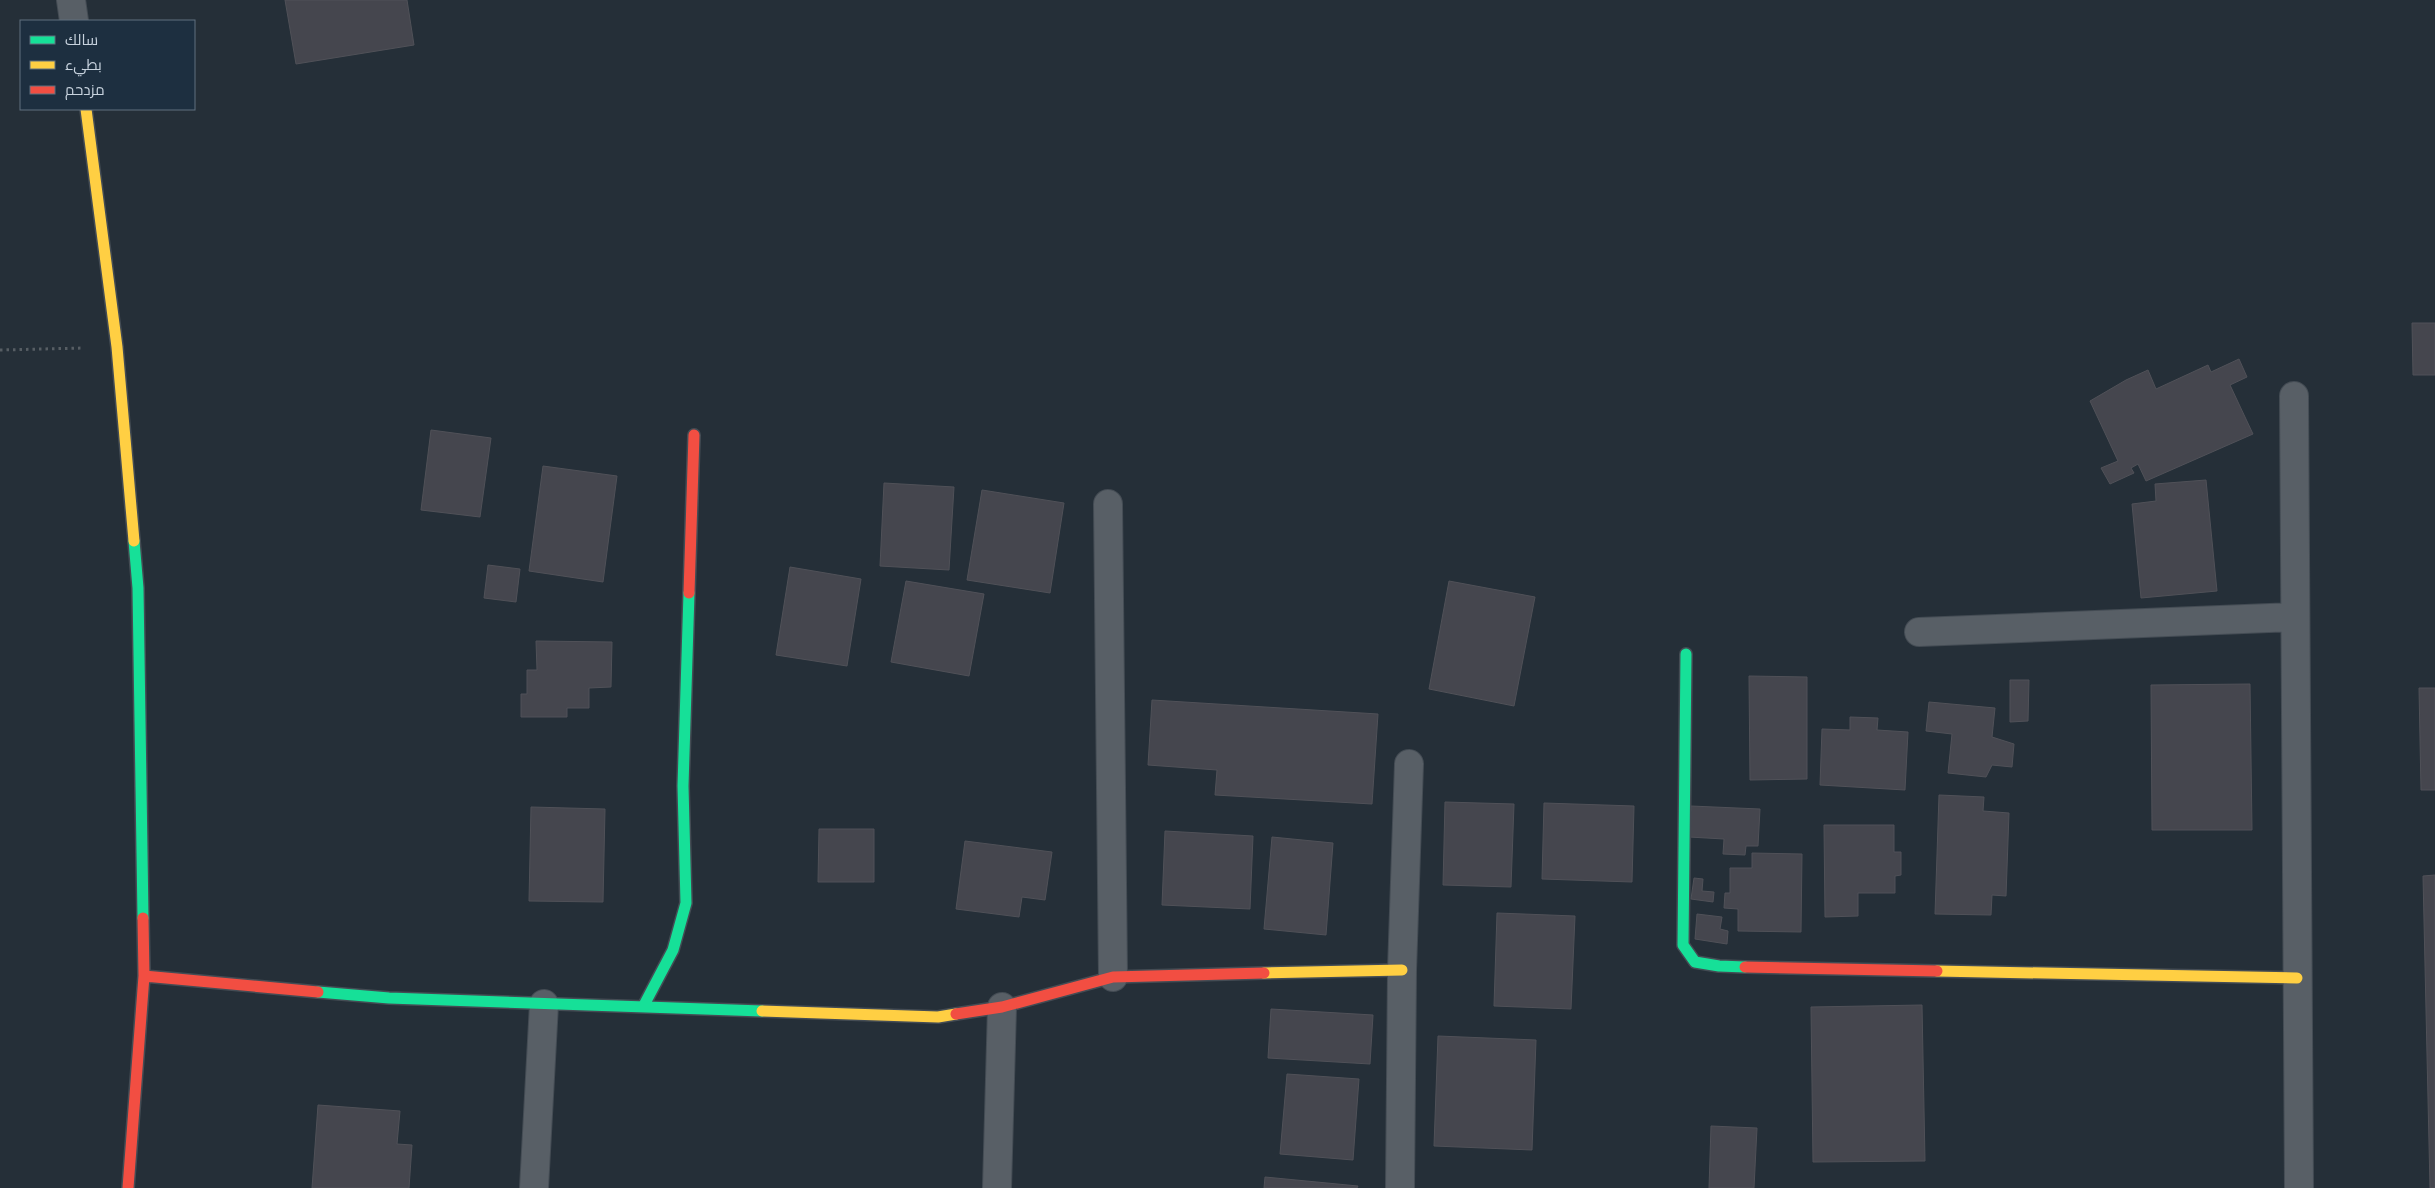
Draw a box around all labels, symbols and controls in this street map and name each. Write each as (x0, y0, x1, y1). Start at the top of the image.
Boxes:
legend (20, 20, 195, 110)
text: سالك (65, 27, 98, 50)
text: بطيء (65, 52, 102, 77)
text: مزدحم (65, 77, 105, 100)

